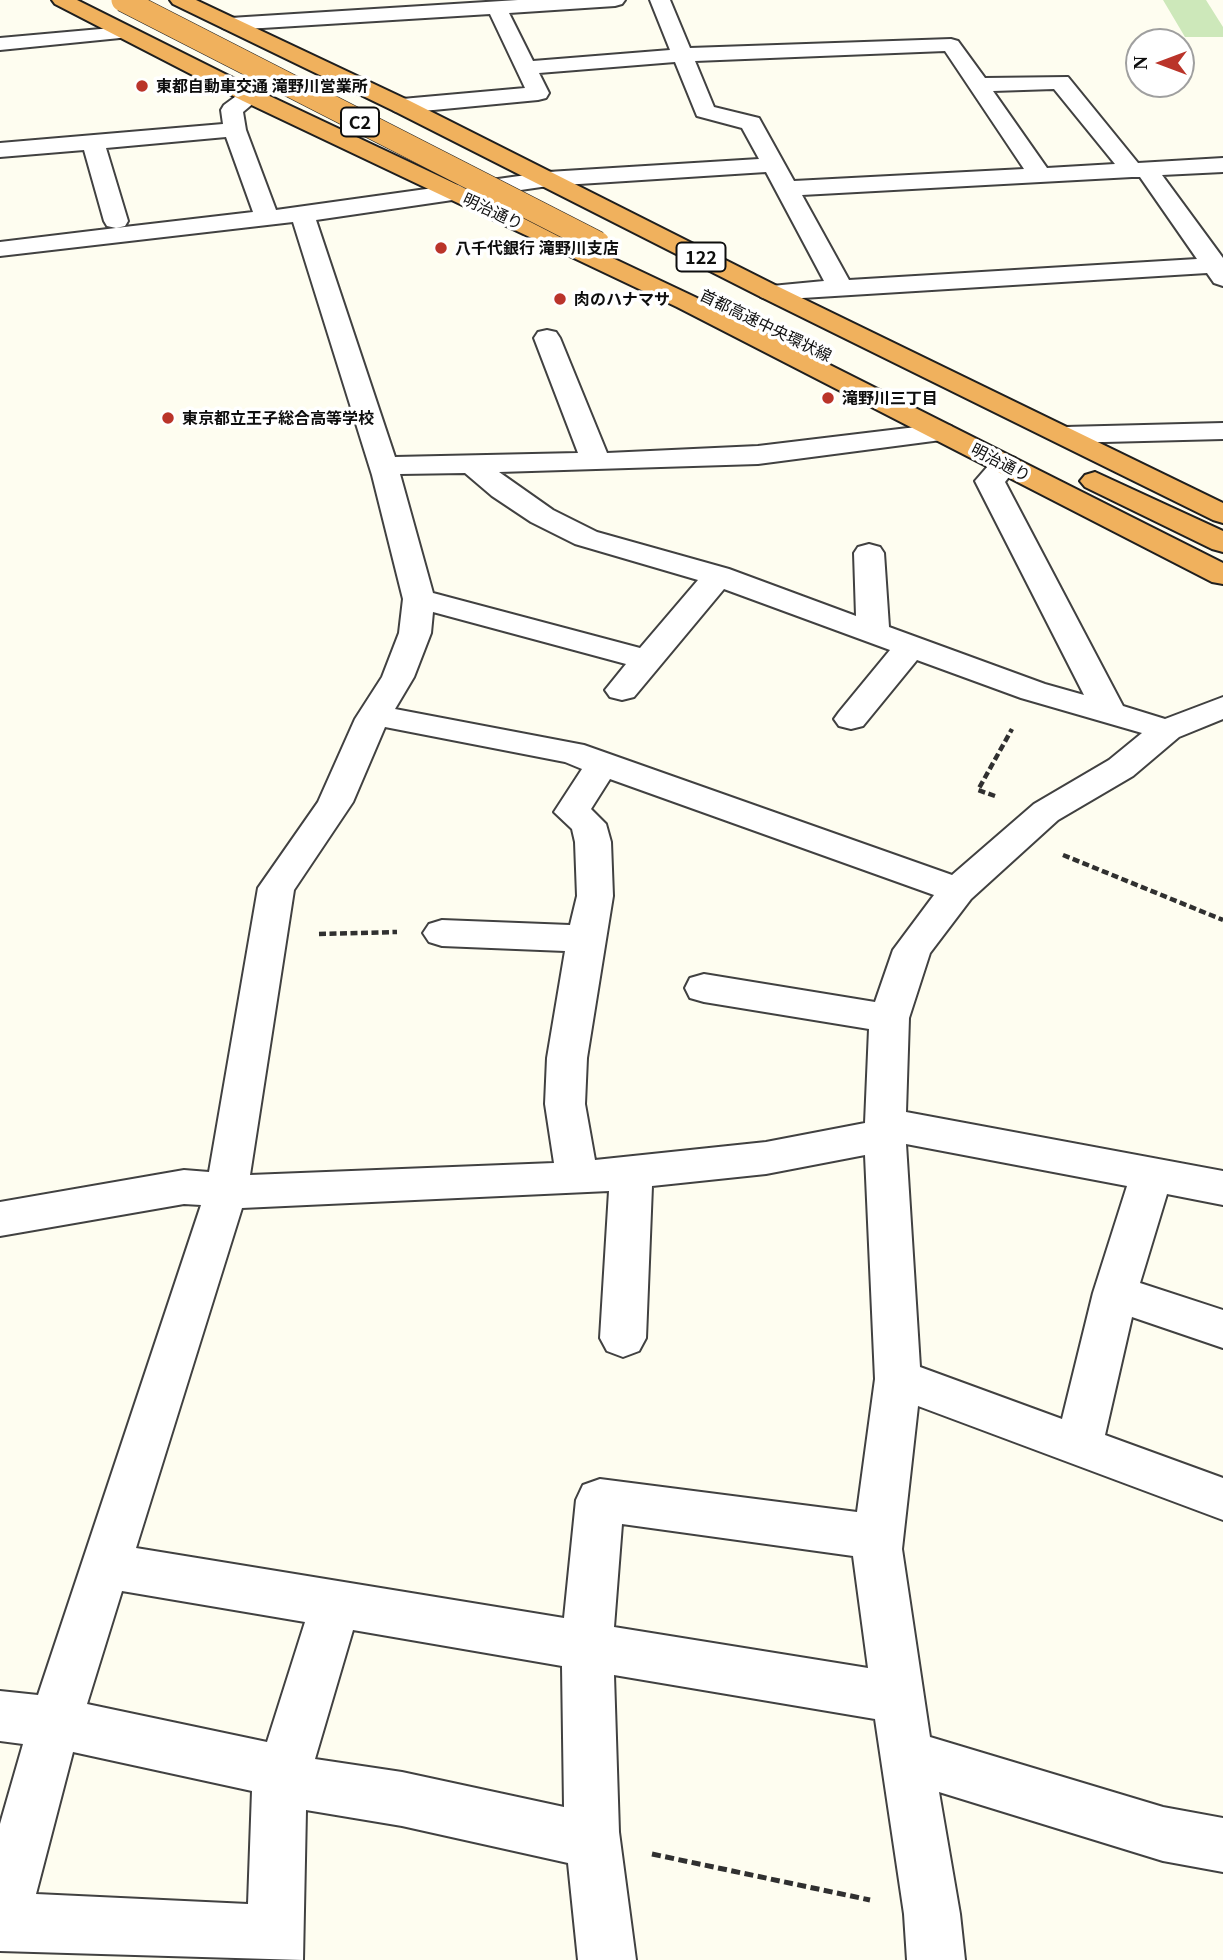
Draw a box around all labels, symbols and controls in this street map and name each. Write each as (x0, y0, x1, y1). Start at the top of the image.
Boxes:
north arrow (1125, 28, 1195, 98)
text: N (1130, 56, 1151, 70)
place label: 東都自動車交通 滝野川営業所 (156, 76, 368, 96)
marker: 東都自動車交通 滝野川営業所 (134, 78, 150, 94)
road number: C2 (341, 107, 379, 136)
street label: 明治通り (460, 189, 526, 233)
place label: 八千代銀行 滝野川支店 (455, 238, 619, 258)
marker: 八千代銀行 滝野川支店 (433, 240, 449, 256)
road number: 122 (676, 243, 726, 272)
street label: 首都高速中央環状線 (697, 285, 835, 365)
place label: 肉のハナマサ (574, 289, 670, 309)
marker: 肉のハナマサ (552, 291, 568, 307)
place label: 滝野川三丁目 (842, 388, 938, 408)
marker: 滝野川三丁目 (820, 390, 836, 406)
place label: 東京都立王子総合高等学校 (182, 408, 374, 428)
marker: 東京都立王子総合高等学校 (160, 410, 176, 426)
street label: 明治通り (968, 439, 1034, 485)

